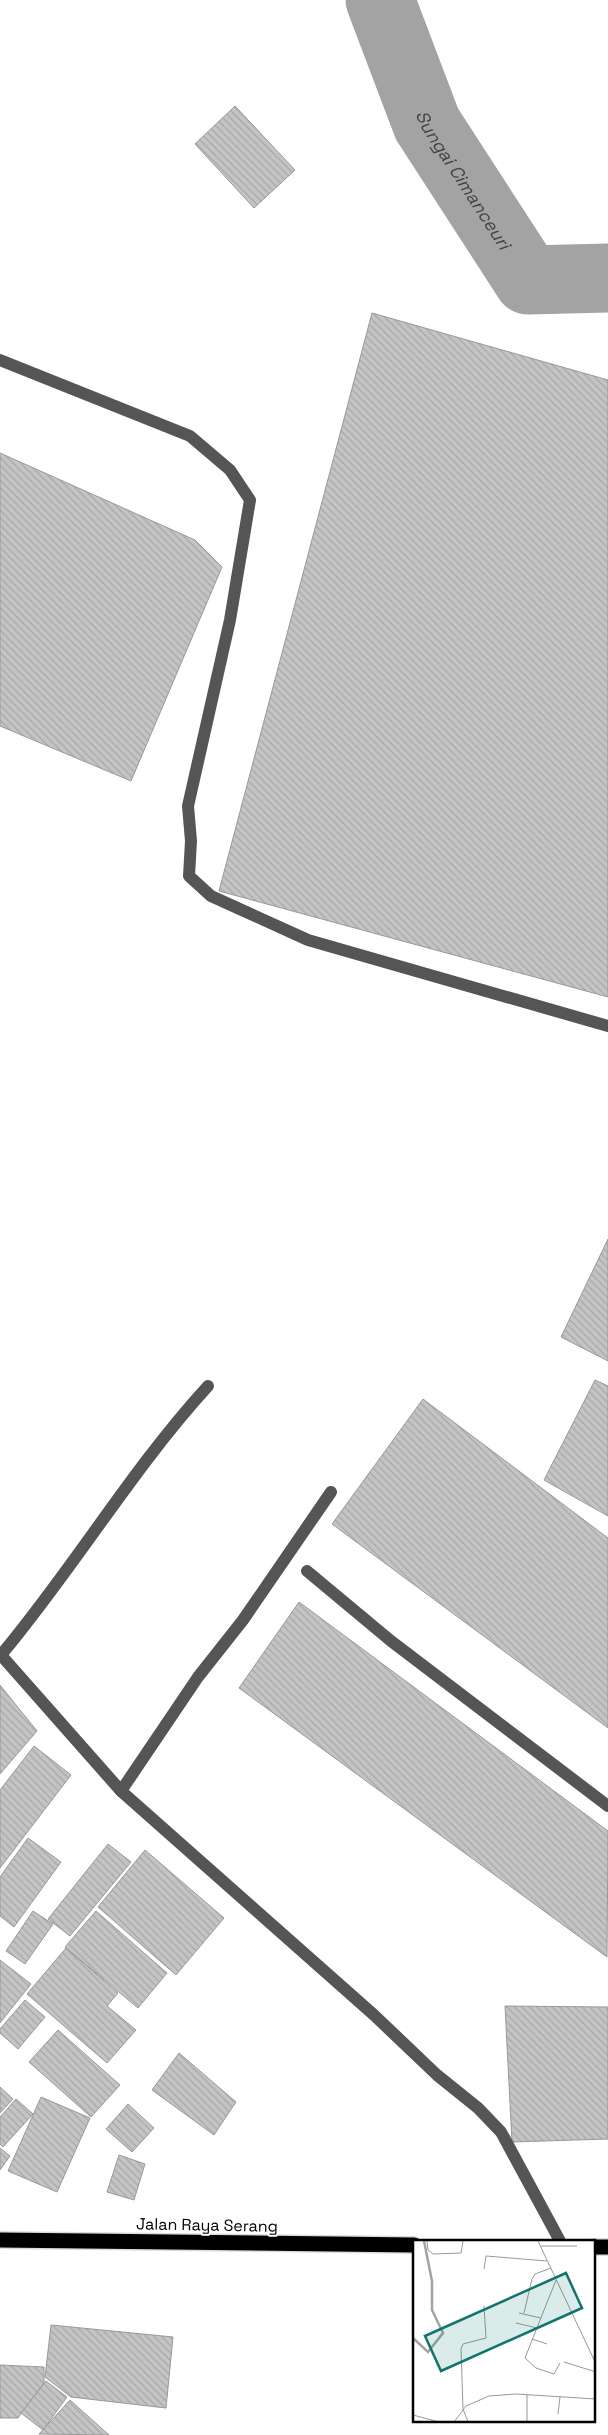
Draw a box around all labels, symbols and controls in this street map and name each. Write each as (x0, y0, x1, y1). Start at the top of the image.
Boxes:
water label: Sungai Cimanceuri (411, 107, 518, 256)
street label: Jalan Raya Serang (136, 2213, 278, 2237)
inset map (413, 2240, 596, 2422)

